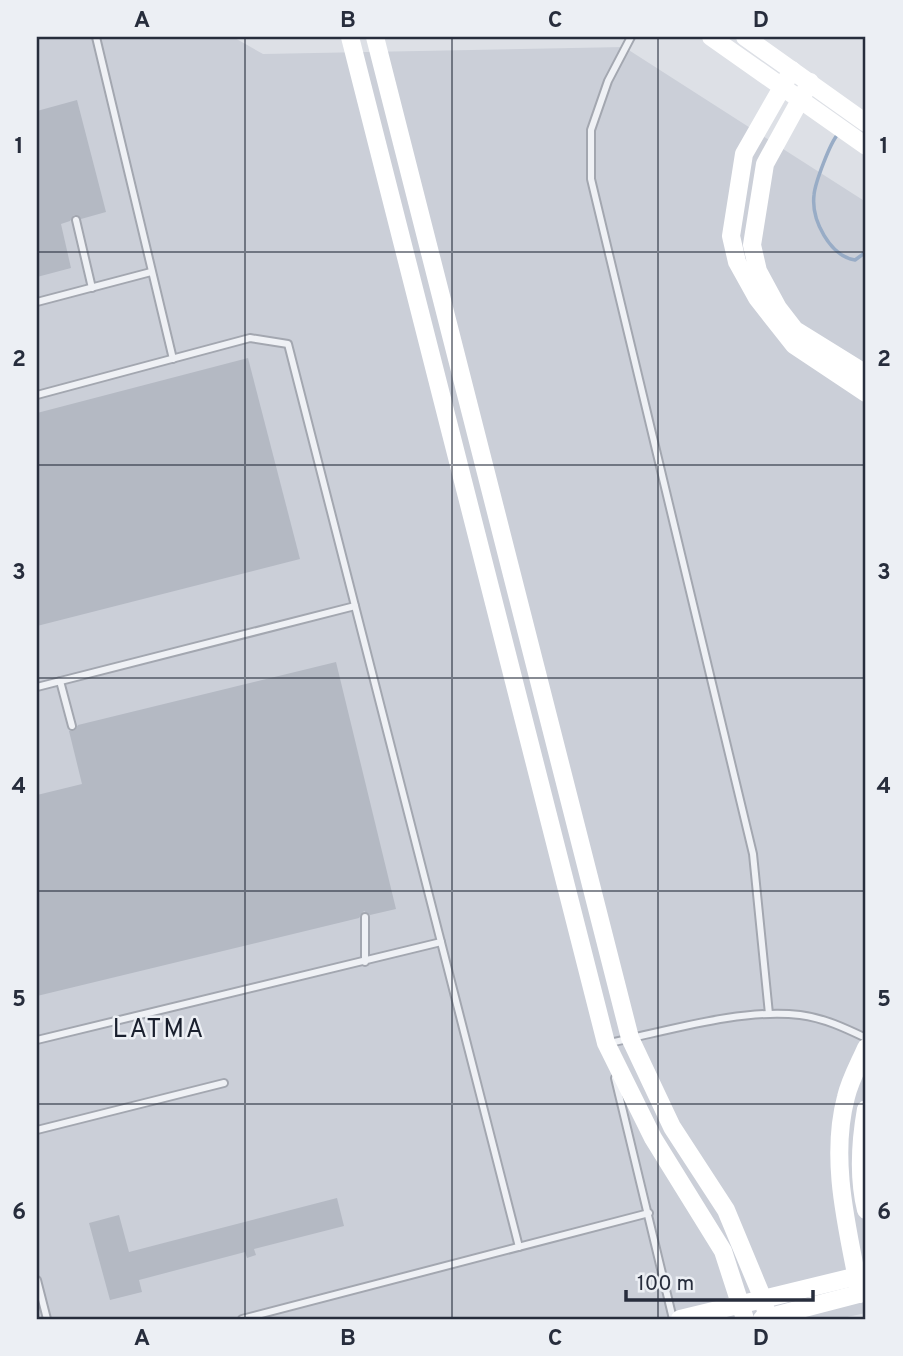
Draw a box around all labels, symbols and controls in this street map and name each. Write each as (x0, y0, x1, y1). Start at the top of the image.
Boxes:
text: A (134, 7, 150, 36)
text: B (340, 7, 356, 36)
text: C (548, 7, 562, 36)
text: D (753, 7, 769, 36)
text: 1 (14, 133, 24, 162)
text: 1 (879, 133, 889, 162)
text: 2 (12, 346, 26, 375)
text: 2 (877, 346, 891, 375)
text: 3 (12, 559, 26, 588)
text: 3 (877, 559, 891, 588)
text: 4 (12, 773, 26, 802)
text: 4 (877, 773, 891, 802)
text: 5 (12, 986, 26, 1015)
text: 5 (877, 986, 891, 1015)
district label: LATMA (113, 1014, 205, 1047)
text: 6 (12, 1199, 26, 1228)
text: 6 (877, 1199, 891, 1228)
scale bar (626, 1258, 814, 1302)
text: 100 m (637, 1271, 694, 1298)
text: A (134, 1325, 150, 1354)
text: B (340, 1325, 356, 1354)
text: C (548, 1325, 562, 1354)
text: D (753, 1325, 769, 1354)

